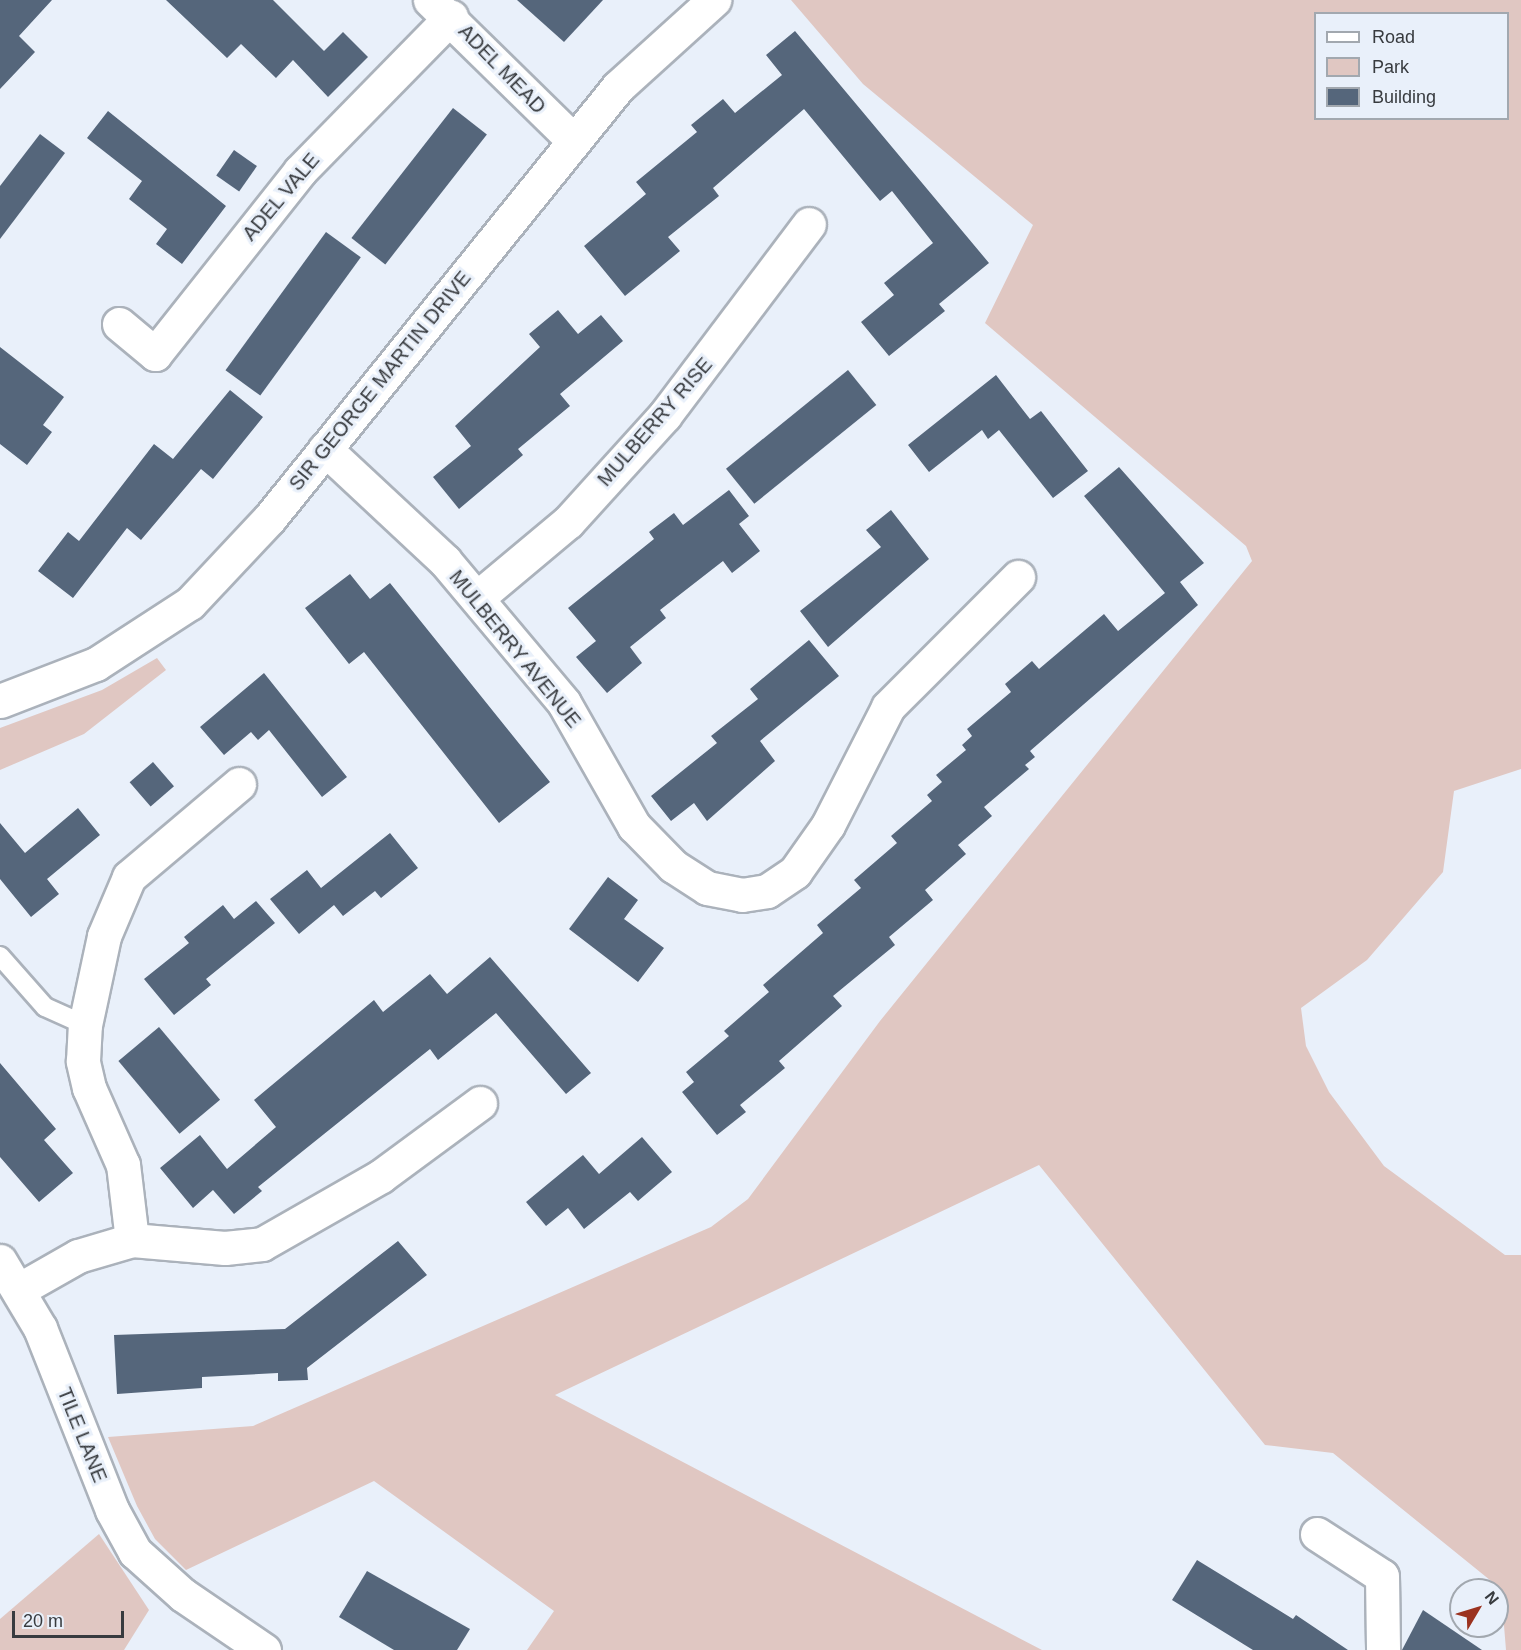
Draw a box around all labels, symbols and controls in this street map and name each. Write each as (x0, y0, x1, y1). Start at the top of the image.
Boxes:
legend (1314, 12, 1509, 120)
street label: ADEL MEAD (453, 19, 551, 119)
text: Road (1372, 27, 1415, 47)
text: Park (1372, 57, 1409, 77)
text: Building (1372, 87, 1436, 107)
street label: ADEL VALE (237, 148, 325, 246)
street label: SIR GEORGE MARTIN DRIVE (284, 267, 476, 495)
street label: MULBERRY RISE (592, 353, 718, 491)
street label: MULBERRY AVENUE (444, 565, 586, 733)
street label: TILE LANE (52, 1384, 112, 1486)
north arrow (1449, 1578, 1509, 1638)
text: N (1482, 1588, 1502, 1608)
scale bar (15, 1599, 128, 1637)
text: 20 m (23, 1611, 63, 1631)

